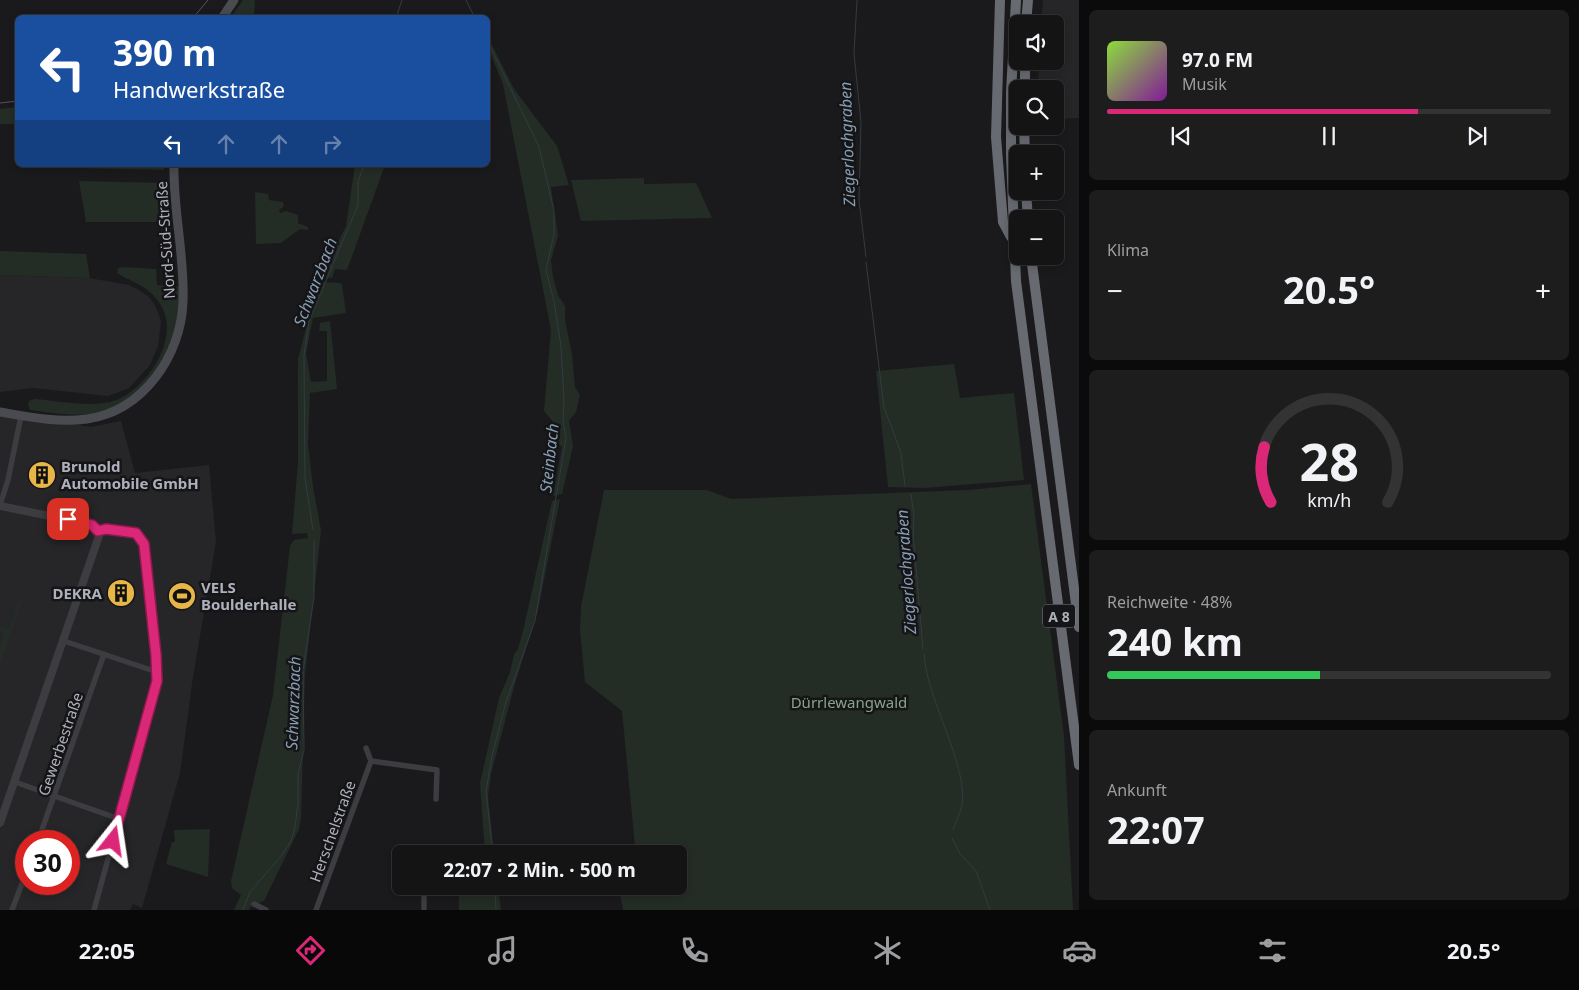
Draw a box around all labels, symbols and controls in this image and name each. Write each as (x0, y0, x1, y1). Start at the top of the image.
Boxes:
map controls (1009, 15, 1064, 265)
button: sound (1009, 15, 1064, 70)
text: 390 m (113, 29, 216, 76)
icon: left (30, 35, 95, 100)
text: 97.0 FM (1182, 47, 1253, 73)
text: Musik (1182, 73, 1227, 95)
text: Handwerkstraße (113, 74, 285, 104)
button: search (1009, 80, 1064, 135)
water label: Ziegerlochgraben (834, 81, 860, 208)
icon: previous (1167, 122, 1195, 150)
icon: pause (1315, 122, 1343, 150)
icon: next (1463, 122, 1491, 150)
icon: left (159, 130, 187, 158)
icon: ahead (212, 130, 240, 158)
icon: ahead (265, 130, 293, 158)
icon: right (318, 130, 346, 158)
button: + (1009, 145, 1064, 200)
street label: Nord-Süd-Straße (151, 181, 179, 299)
button: − (1009, 210, 1064, 265)
water label: Schwarzbach (288, 234, 342, 330)
text: Klima (1107, 239, 1149, 261)
text: 20.5° (1283, 263, 1375, 315)
text: − (1107, 271, 1123, 309)
text: + (1535, 271, 1551, 309)
water label: Steinbach (534, 422, 564, 494)
text: 28 (1299, 425, 1359, 496)
place label: Brunold Automobile GmbH (61, 456, 199, 493)
building icon: Brunold Automobile GmbH (27, 460, 57, 490)
text: km/h (1307, 488, 1351, 512)
pin (47, 498, 89, 540)
icon: arrive (54, 505, 82, 533)
water label: Ziegerlochgraben (891, 509, 921, 636)
place label: VELS Boulderhalle (201, 577, 296, 614)
building icon: DEKRA (106, 578, 136, 608)
sports icon: VELS Boulderhalle (167, 581, 197, 611)
place label: DEKRA (52, 583, 103, 603)
text: Reichweite · 48% (1107, 591, 1232, 613)
road number: A 8 (1043, 604, 1075, 628)
text: 240 km (1107, 615, 1243, 667)
water label: Schwarzbach (280, 656, 306, 750)
street label: Gewerbestraße (33, 690, 87, 798)
park label: Dürrlewangwald (791, 692, 907, 712)
street label: Herschelstraße (304, 777, 360, 885)
text: Ankunft (1107, 779, 1167, 801)
text: 22:07 (1107, 803, 1205, 855)
position arrow (86, 814, 138, 866)
speed limit sign: 30 (15, 830, 80, 895)
text: 22:07 · 2 Min. · 500 m (443, 857, 636, 883)
icon: directions (293, 933, 328, 968)
icon: music (485, 933, 520, 968)
icon: phone (677, 933, 712, 968)
icon: climate (870, 933, 905, 968)
icon: car (1062, 933, 1097, 968)
icon: filters (1255, 933, 1290, 968)
text: 22:05 (79, 935, 135, 965)
text: 20.5° (1447, 935, 1500, 965)

